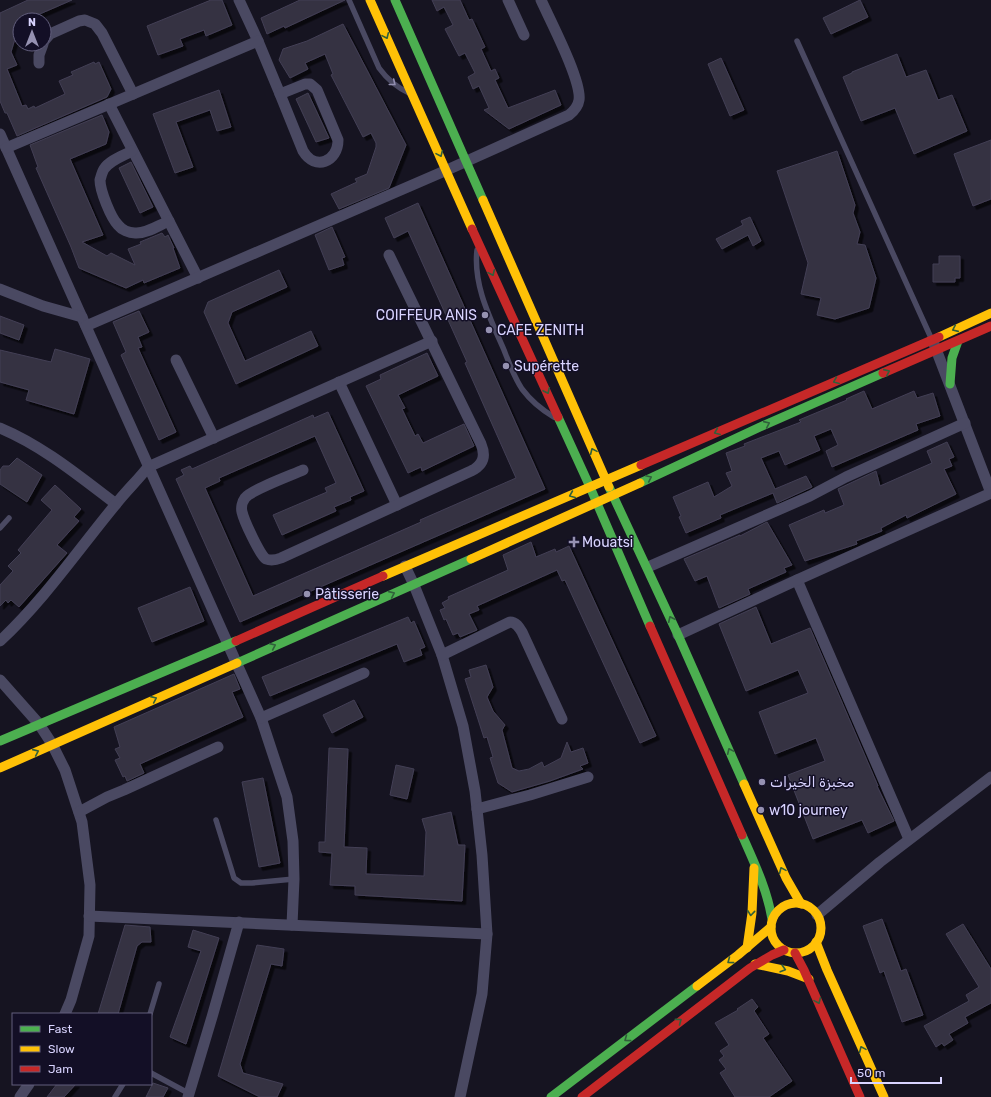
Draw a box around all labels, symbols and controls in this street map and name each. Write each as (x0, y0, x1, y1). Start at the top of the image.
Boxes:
north arrow (12, 12, 52, 52)
text: N (28, 16, 36, 29)
one-way arrow (382, 32, 390, 39)
one-way arrow (388, 78, 395, 85)
one-way arrow (435, 150, 443, 157)
one-way arrow (487, 269, 495, 276)
place label: COIFFEUR ANIS (376, 307, 477, 324)
marker: COIFFEUR ANIS (480, 310, 490, 320)
place label: CAFE ZENITH (497, 322, 584, 339)
one-way arrow (952, 324, 960, 332)
marker: CAFE ZENITH (484, 325, 494, 335)
place label: Supérette (514, 358, 579, 375)
marker: Supérette (501, 361, 511, 371)
one-way arrow (882, 369, 890, 377)
one-way arrow (833, 376, 841, 384)
one-way arrow (542, 387, 550, 394)
one-way arrow (763, 421, 771, 429)
one-way arrow (713, 427, 721, 435)
one-way arrow (590, 447, 598, 455)
one-way arrow (646, 475, 653, 483)
one-way arrow (568, 490, 576, 498)
place label: Mouatsi (582, 534, 633, 551)
marker: Mouatsi (569, 537, 579, 547)
place label: Pâtisserie (315, 586, 379, 603)
marker: Pâtisserie (302, 589, 312, 599)
one-way arrow (388, 591, 396, 599)
one-way arrow (668, 616, 676, 624)
one-way arrow (270, 643, 277, 651)
one-way arrow (150, 696, 158, 704)
one-way arrow (727, 747, 735, 755)
one-way arrow (31, 749, 39, 757)
place label: مخبزة الخيرات (770, 774, 854, 791)
marker: مخبزة الخيرات (757, 777, 767, 787)
place label: w10 journey (769, 802, 848, 819)
marker: w10 journey (756, 805, 766, 815)
one-way arrow (779, 866, 787, 873)
one-way arrow (747, 910, 756, 917)
one-way arrow (728, 956, 735, 963)
one-way arrow (779, 964, 786, 973)
one-way arrow (813, 996, 821, 1004)
legend (12, 1013, 152, 1085)
one-way arrow (675, 1019, 682, 1026)
text: Fast (48, 1022, 72, 1036)
one-way arrow (624, 1035, 631, 1042)
text: Slow (48, 1042, 75, 1056)
one-way arrow (859, 1045, 867, 1053)
scale bar (851, 1059, 941, 1085)
text: Jam (48, 1062, 73, 1076)
text: 50 m (857, 1066, 885, 1080)

